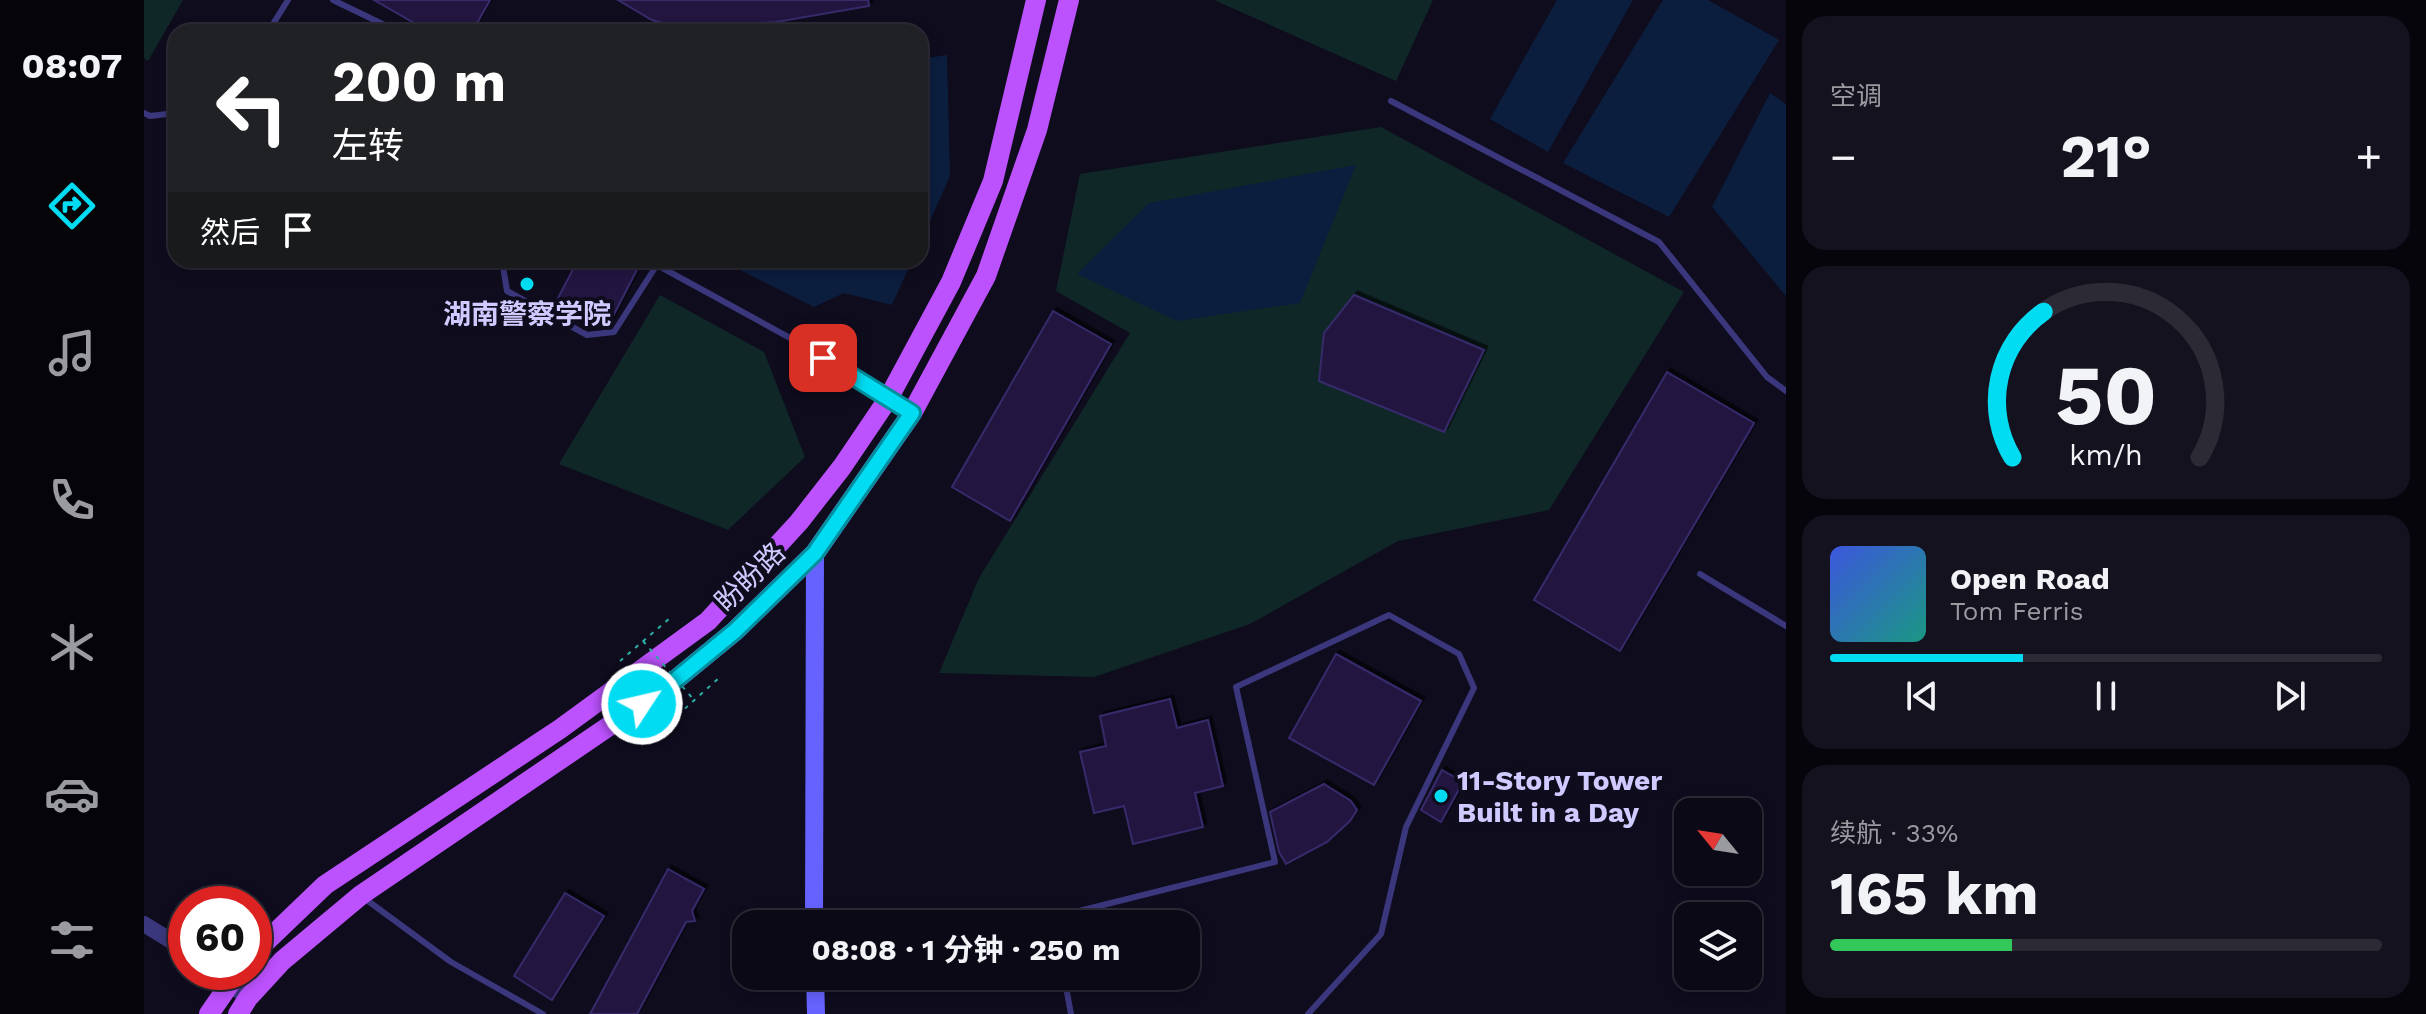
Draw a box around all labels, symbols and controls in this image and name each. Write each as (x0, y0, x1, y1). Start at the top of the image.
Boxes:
text: 08:07 (22, 45, 122, 87)
text: 200 m (332, 49, 506, 115)
icon: left (200, 56, 304, 160)
text: 空调 (1830, 81, 1882, 111)
text: 21° (2060, 121, 2152, 192)
text: 左转 (332, 125, 404, 167)
text: − (1830, 131, 1857, 183)
text: + (2355, 131, 2382, 183)
icon: directions (44, 178, 100, 234)
icon: arrive (276, 208, 320, 252)
text: 然后 (200, 215, 260, 250)
marker: 湖南警察学院 (518, 275, 536, 293)
place label: 湖南警察学院 (443, 298, 611, 331)
pin (789, 324, 857, 392)
icon: music (44, 325, 100, 381)
icon: arrive (801, 336, 845, 380)
text: 50 (2055, 347, 2157, 444)
text: km/h (2069, 438, 2143, 472)
icon: phone (44, 472, 100, 528)
street label: 盼盼路 (708, 536, 792, 618)
text: Open Road (1950, 561, 2110, 596)
text: Tom Ferris (1950, 596, 2083, 626)
icon: climate (44, 619, 100, 675)
position arrow (600, 662, 684, 746)
icon: previous (1900, 674, 1944, 718)
icon: pause (2084, 674, 2128, 718)
icon: next (2268, 674, 2312, 718)
place label: 11-Story Tower Built in a Day (1457, 764, 1662, 829)
icon: car (44, 766, 100, 822)
marker: 11-Story Tower Built in a Day (1432, 787, 1450, 805)
north arrow (1674, 798, 1762, 886)
map controls (1674, 798, 1762, 990)
text: 续航 · 33% (1830, 818, 1958, 848)
text: 165 km (1830, 858, 2039, 929)
speed limit sign: 60 (168, 886, 272, 990)
button: layers (1674, 902, 1762, 990)
icon: filters (44, 912, 100, 968)
text: 08:08 · 1 分钟 · 250 m (812, 932, 1120, 967)

